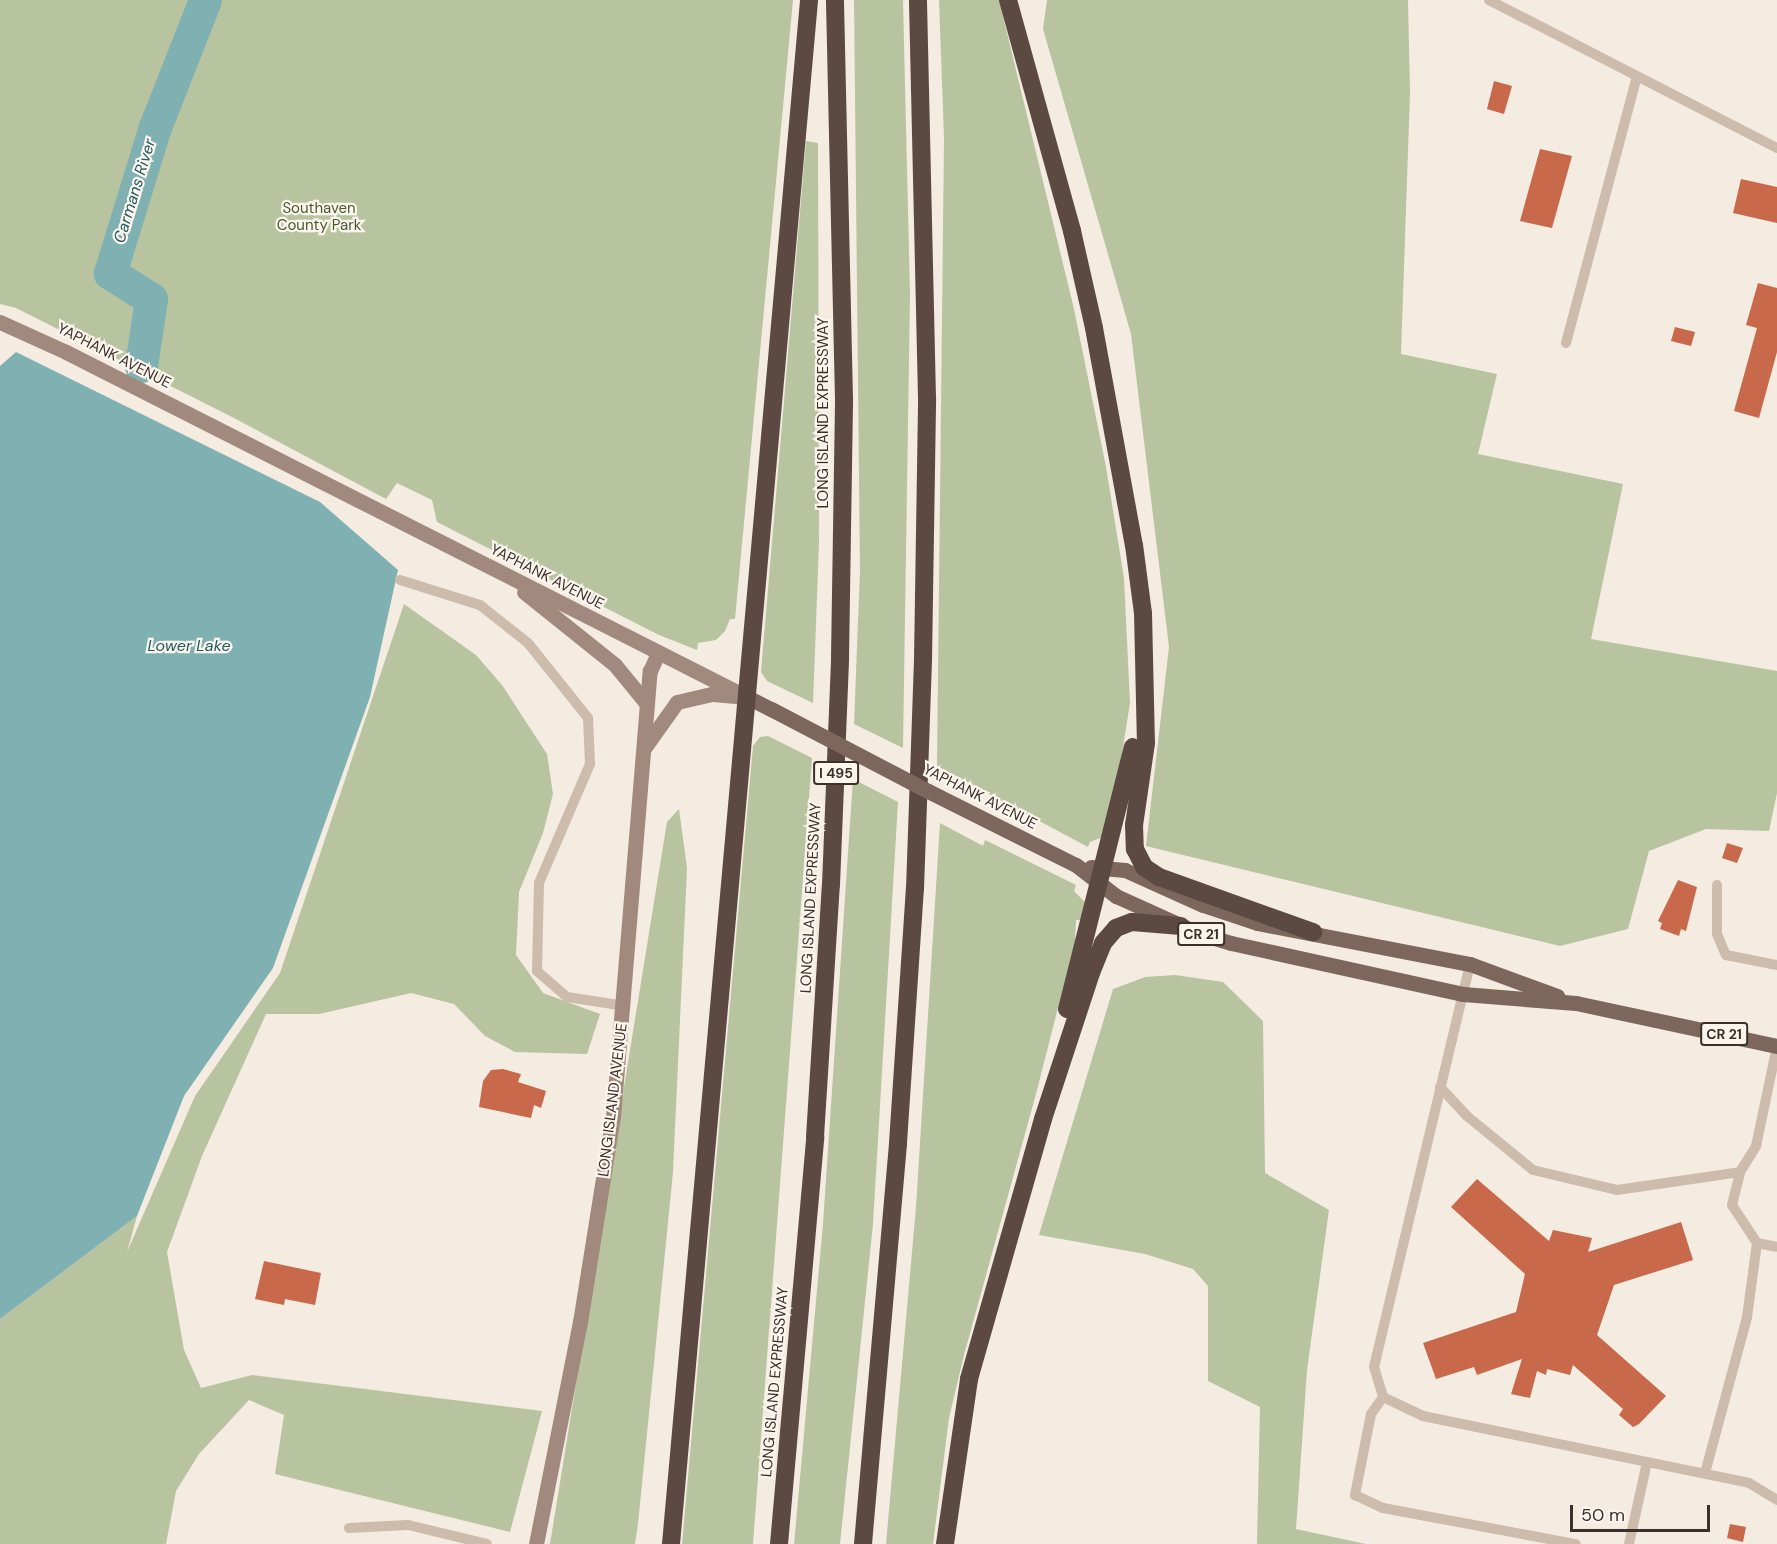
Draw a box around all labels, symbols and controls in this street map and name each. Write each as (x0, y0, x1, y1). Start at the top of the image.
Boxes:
water label: Carmans River (110, 137, 160, 245)
park label: Southaven County Park (277, 199, 361, 234)
street label: LONG ISLAND EXPRESSWAY (815, 318, 833, 508)
street label: YAPHANK AVENUE (54, 320, 174, 392)
street label: YAPHANK AVENUE (487, 541, 607, 613)
water label: Lower Lake (147, 636, 231, 656)
street label: YAPHANK AVENUE (920, 761, 1040, 833)
road number: I 495 (812, 762, 860, 784)
street label: LONG ISLAND EXPRESSWAY (797, 802, 825, 994)
road number: CR 21 (1177, 923, 1225, 945)
street label: LONG ISLAND AVENUE (595, 1022, 631, 1178)
road number: CR 21 (1700, 1023, 1748, 1045)
street label: LONG ISLAND EXPRESSWAY (758, 1286, 792, 1478)
scale bar (1573, 1493, 1712, 1531)
text: 50 m (1581, 1503, 1625, 1527)

